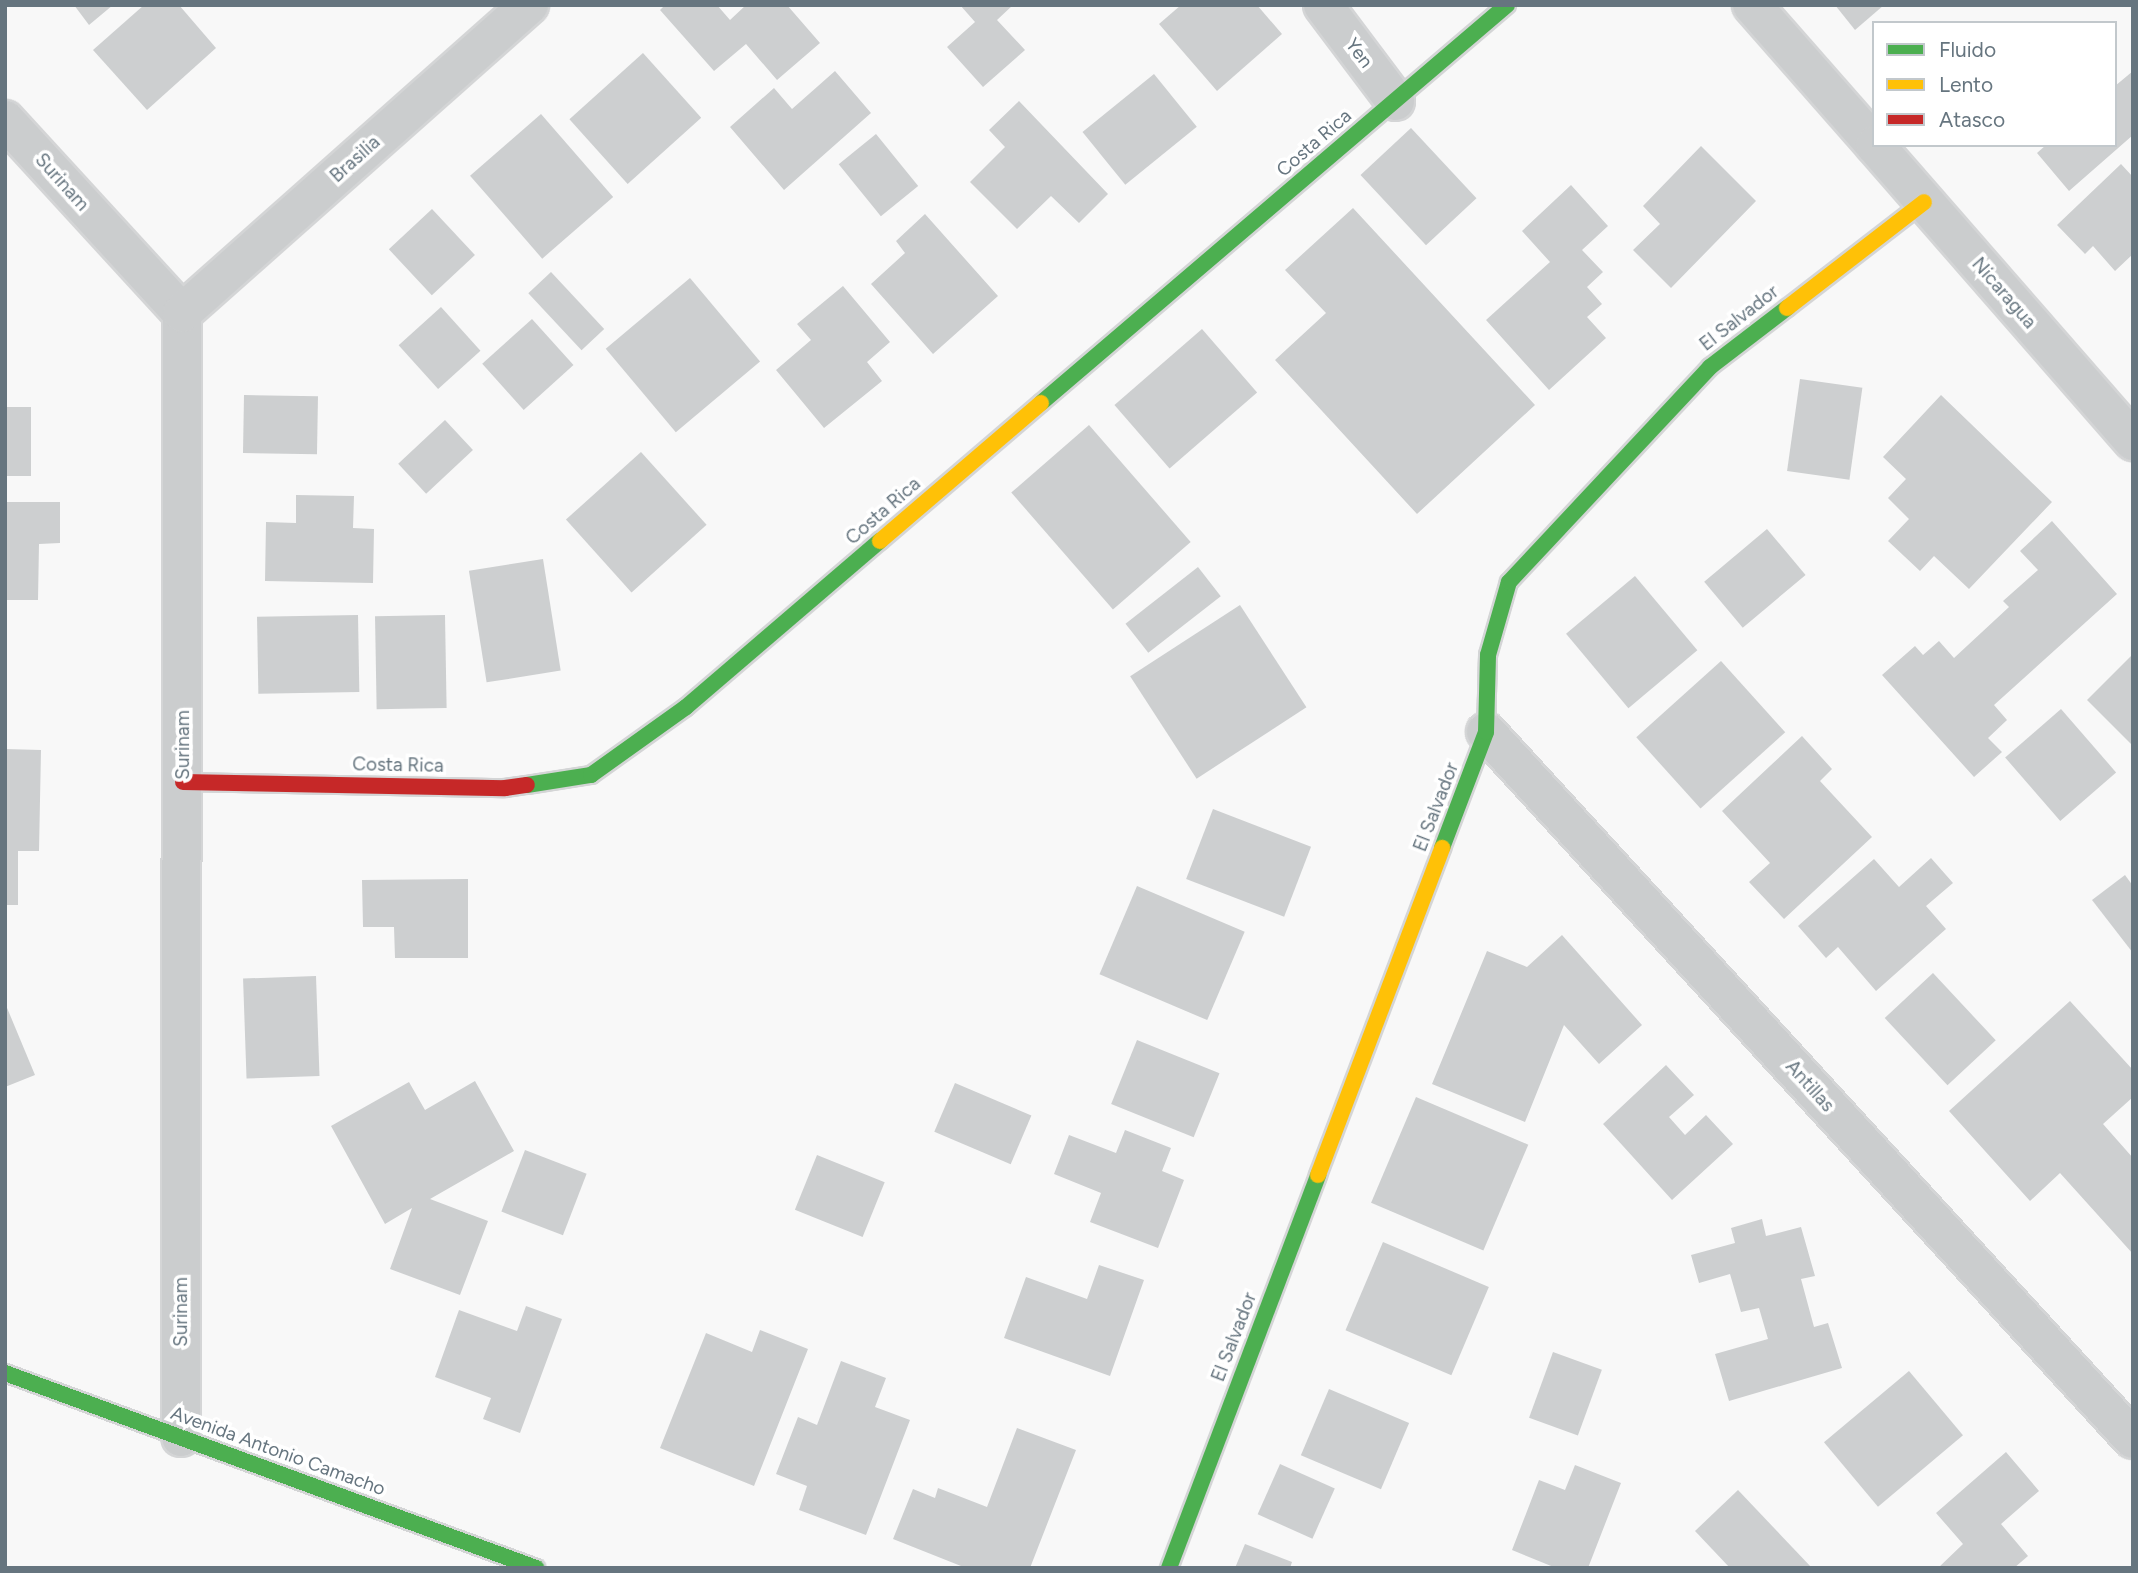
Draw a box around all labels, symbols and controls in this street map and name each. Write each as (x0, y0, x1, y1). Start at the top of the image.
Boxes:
legend (1872, 21, 2117, 147)
street label: Yen (1340, 34, 1378, 72)
text: Fluido (1939, 37, 1996, 62)
text: Lento (1939, 72, 1993, 97)
street label: Costa Rica (1272, 104, 1356, 182)
text: Atasco (1939, 107, 2005, 132)
street label: Brasilia (325, 131, 385, 187)
street label: Surinam (30, 149, 94, 215)
street label: Nicaragua (1967, 253, 2041, 333)
street label: El Salvador (1695, 280, 1783, 356)
street label: Costa Rica (841, 472, 925, 550)
street label: Surinam (172, 710, 194, 780)
street label: Costa Rica (352, 753, 444, 777)
street label: El Salvador (1409, 759, 1463, 855)
street label: Antillas (1781, 1055, 1839, 1117)
street label: Surinam (170, 1277, 192, 1347)
street label: El Salvador (1207, 1289, 1261, 1385)
street label: Avenida Antonio Camacho (168, 1402, 388, 1500)

